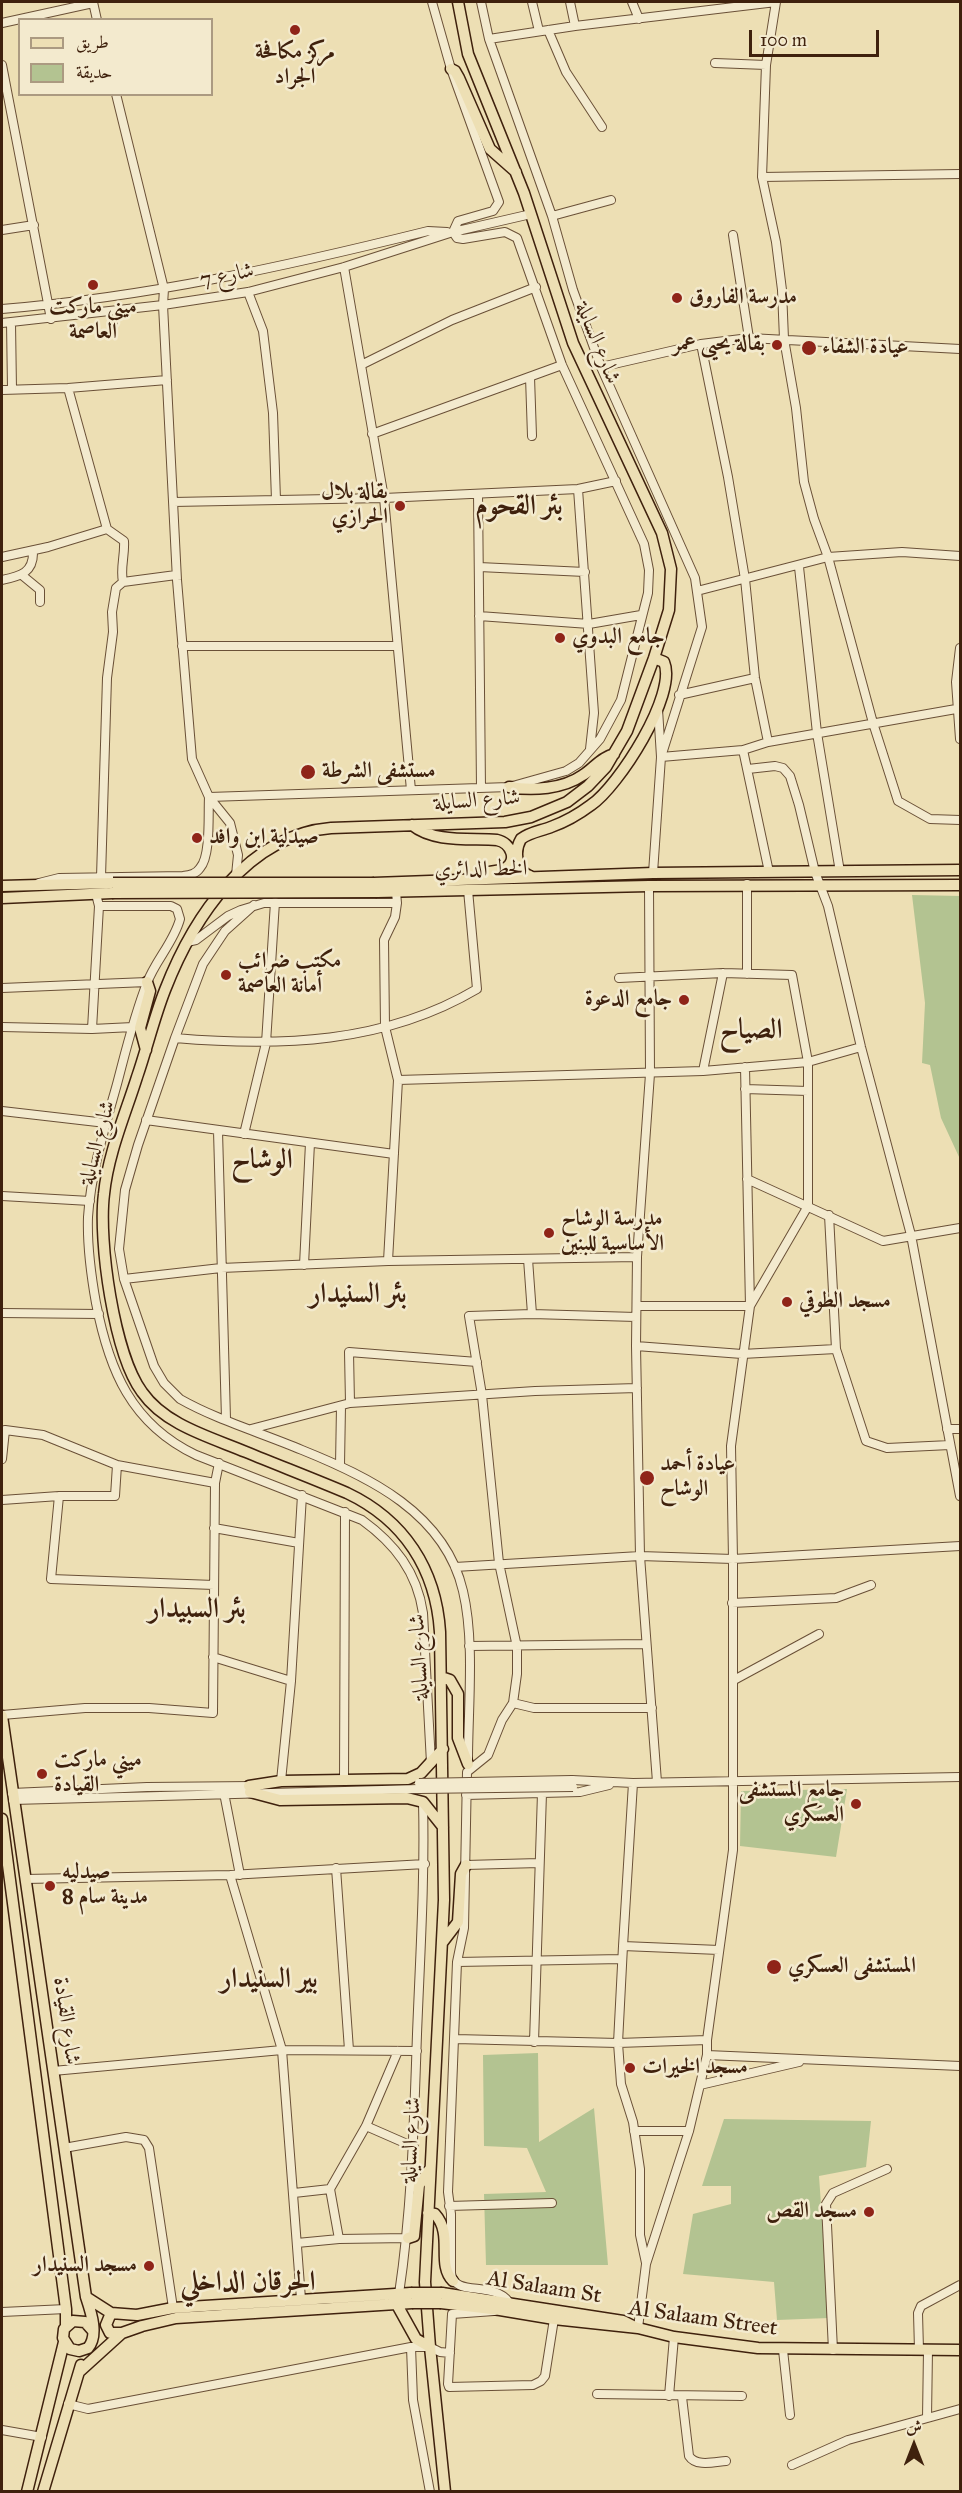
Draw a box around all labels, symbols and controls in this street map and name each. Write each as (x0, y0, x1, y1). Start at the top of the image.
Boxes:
legend (18, 18, 213, 96)
scale bar (752, 18, 882, 56)
marker: مركز مكافحة الجراد (288, 23, 302, 37)
text: 100 m (760, 29, 807, 51)
text: طريق (76, 31, 109, 53)
place label: مركز مكافحة الجراد (255, 40, 335, 92)
text: حديقة (76, 61, 112, 83)
street label: شارع 7 (198, 258, 256, 294)
marker: ميني ماركت العاصمة (86, 278, 100, 292)
place label: مدرسة الفاروق (689, 285, 797, 311)
marker: مدرسة الفاروق (670, 291, 684, 305)
place label: ميني ماركت العاصمة (49, 295, 137, 346)
street label: شارع السايلة (569, 298, 625, 388)
place label: بقالة يحيى عمر (673, 332, 765, 358)
place label: عيادة الشفاء (822, 335, 909, 361)
marker: بقالة يحيى عمر (770, 338, 784, 352)
marker: عيادة الشفاء (800, 339, 818, 357)
place label: بقالة بلال الحرازي (321, 480, 388, 532)
district label: بئر القحوم (475, 490, 563, 524)
marker: بقالة بلال الحرازي (393, 499, 407, 513)
place label: جامع البدوي (572, 625, 664, 651)
marker: جامع البدوي (553, 631, 567, 645)
place label: مستشفى الشرطة (322, 759, 435, 785)
marker: مستشفى الشرطة (299, 763, 317, 781)
street label: شارع السايلة (433, 785, 521, 817)
place label: صيدلية ابن وافد (209, 825, 319, 851)
marker: صيدلية ابن وافد (190, 831, 204, 845)
street label: الخط الدائري (434, 856, 528, 884)
place label: مكتب ضرائب أمانة العاصمة (238, 949, 341, 1000)
marker: مكتب ضرائب أمانة العاصمة (219, 968, 233, 982)
place label: جامع الدعوة (585, 987, 672, 1013)
marker: جامع الدعوة (677, 993, 691, 1007)
district label: الصياح (720, 1014, 782, 1048)
street label: شارع السايلة (74, 1098, 122, 1188)
district label: الوشاح (231, 1144, 293, 1178)
place label: مدرسة الوشاح الأساسية للبنين (561, 1207, 664, 1258)
marker: مدرسة الوشاح الأساسية للبنين (542, 1226, 556, 1240)
district label: بئر السنيدار (309, 1278, 407, 1312)
place label: مسجد الطوقي (799, 1289, 891, 1315)
marker: مسجد الطوقي (780, 1295, 794, 1309)
place label: عيادة أحمد الوشاح (660, 1452, 735, 1504)
marker: عيادة أحمد الوشاح (638, 1469, 656, 1487)
district label: بئر السبيدار (148, 1593, 246, 1627)
street label: شارع السايلة (405, 1613, 435, 1701)
place label: ميني ماركت القيادة (54, 1748, 142, 1800)
marker: ميني ماركت القيادة (35, 1767, 49, 1781)
place label: جامع المستشفى العسكري (739, 1778, 844, 1830)
marker: جامع المستشفى العسكري (849, 1797, 863, 1811)
place label: صيدليه مدينة سام 8 (62, 1860, 148, 1912)
marker: صيدليه مدينة سام 8 (43, 1879, 57, 1893)
place label: المستشفى العسكري (788, 1954, 916, 1980)
marker: المستشفى العسكري (765, 1958, 783, 1976)
district label: بير السنيدار (220, 1963, 318, 1997)
street label: شارع القيادة (47, 1975, 85, 2067)
place label: مسجد الخيرات (642, 2055, 748, 2081)
marker: مسجد الخيرات (623, 2061, 637, 2075)
street label: شارع السايلة (397, 2096, 427, 2184)
place label: مسجد القص (766, 2199, 857, 2225)
marker: مسجد القص (862, 2205, 876, 2219)
place label: مسجد السنيدار (33, 2253, 137, 2279)
marker: مسجد السنيدار (142, 2259, 156, 2273)
district label: الحرقان الداخلي (180, 2266, 316, 2300)
street label: Al Salaam St (485, 2266, 603, 2310)
street label: Al Salaam Street (627, 2295, 779, 2343)
north arrow (884, 2415, 944, 2475)
text: ش (906, 2417, 922, 2436)

